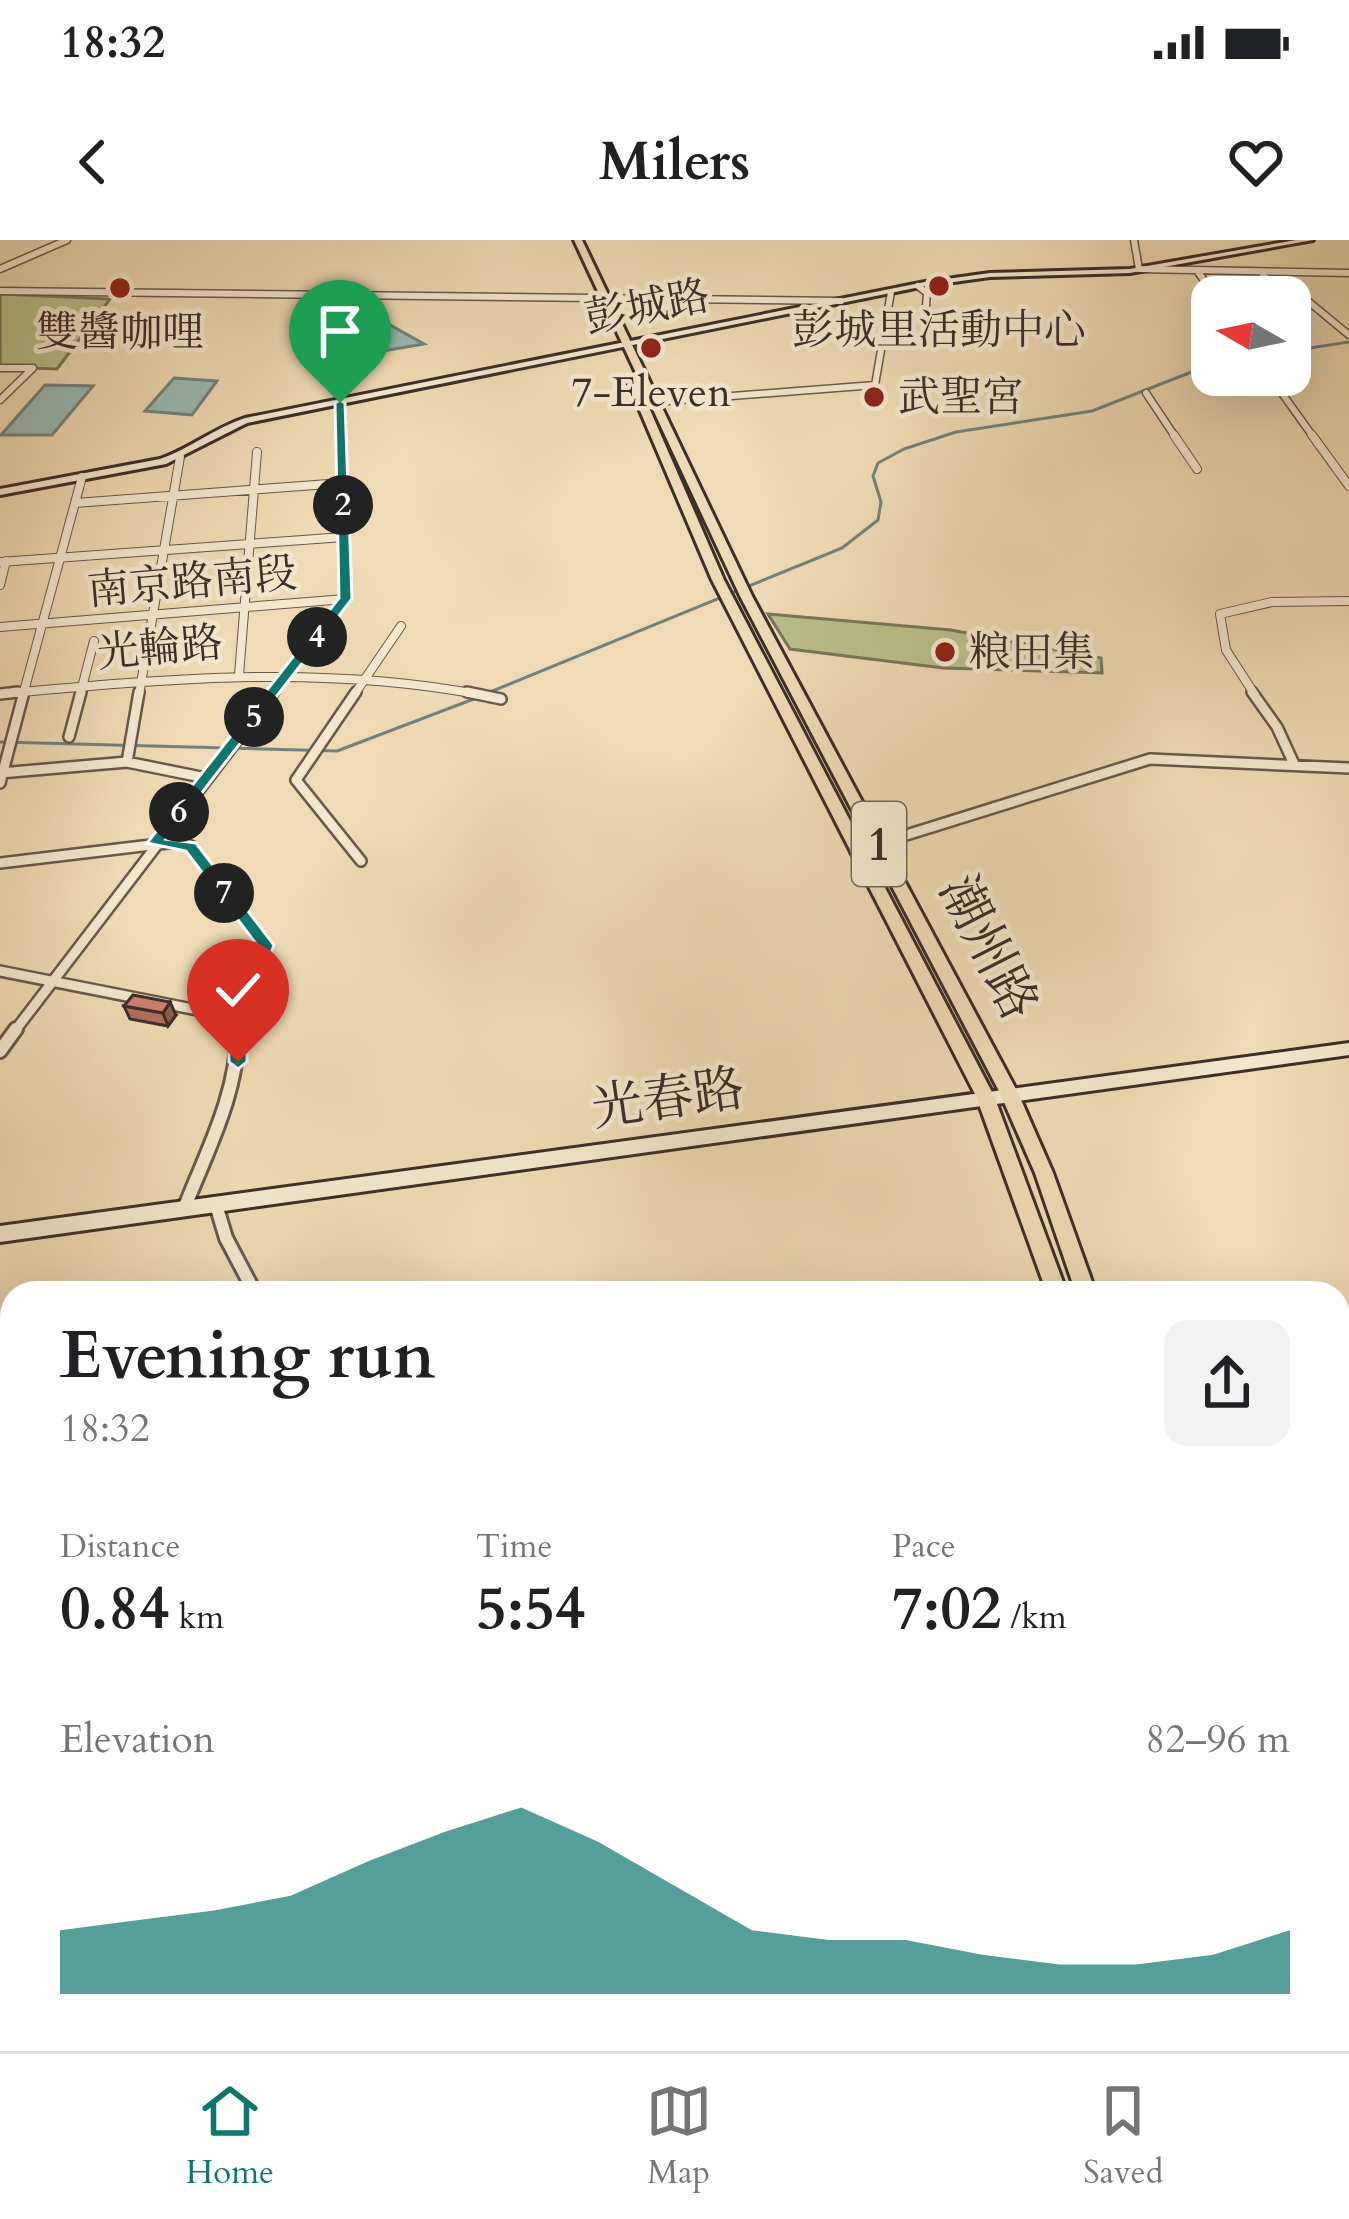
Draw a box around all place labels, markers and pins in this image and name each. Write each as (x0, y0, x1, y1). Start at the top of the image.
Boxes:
marker: 彭城里活動中心 (926, 273, 952, 299)
marker: 雙醬咖哩 (107, 275, 133, 301)
pin (289, 280, 391, 403)
place label: 彭城里活動中心 (792, 302, 1086, 359)
place label: 雙醬咖哩 (36, 304, 204, 361)
marker: 7-Eleven (638, 335, 664, 361)
place label: 7-Eleven (571, 364, 731, 421)
place label: 武聖宮 (898, 369, 1024, 426)
marker: 武聖宮 (861, 384, 887, 410)
pin: 2 (313, 475, 373, 535)
pin: 4 (287, 607, 347, 667)
place label: 粮田集 (969, 624, 1095, 681)
marker: 粮田集 (932, 639, 958, 665)
pin: 5 (224, 687, 284, 747)
pin: 6 (149, 782, 209, 842)
pin: 7 (194, 863, 254, 923)
pin (187, 939, 289, 1062)

